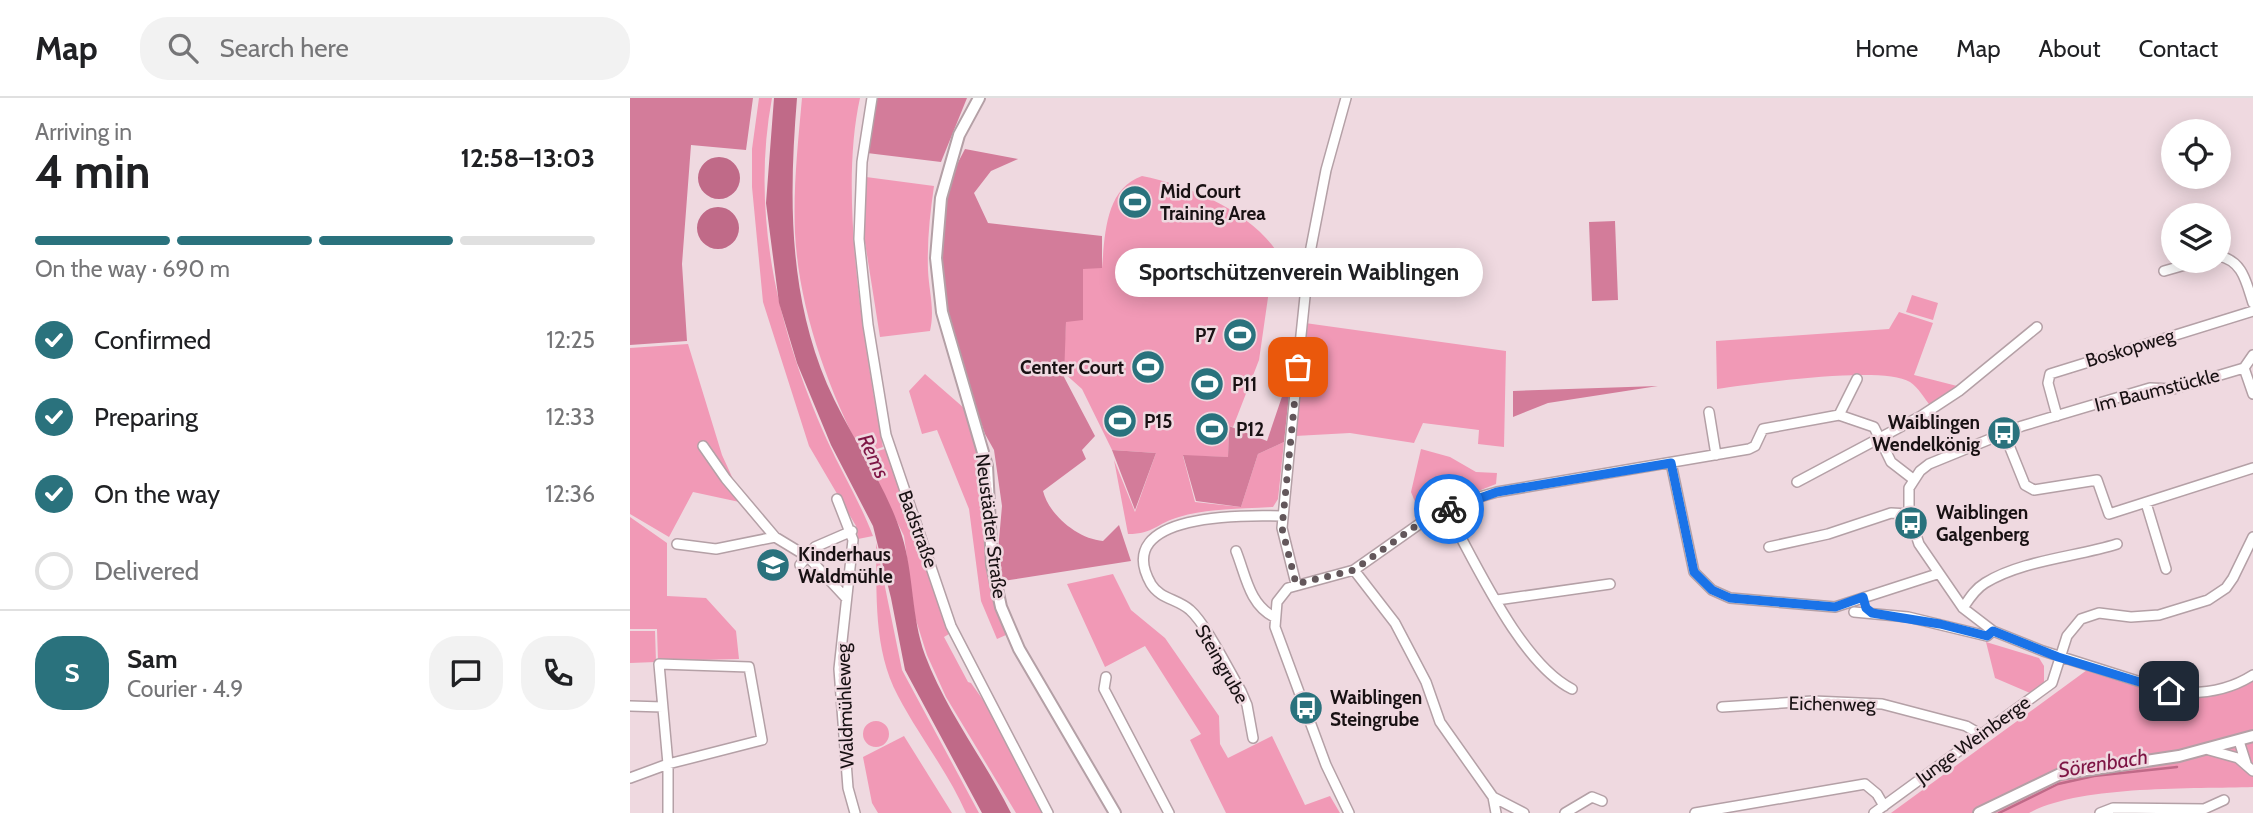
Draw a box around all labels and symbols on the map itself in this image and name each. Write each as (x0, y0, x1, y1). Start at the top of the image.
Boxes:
place label: Mid Court Training Area (1160, 180, 1266, 225)
sports icon: Mid Court Training Area (1116, 183, 1154, 221)
callout: Sportschützenverein Waiblingen (1114, 248, 1482, 297)
sports icon: P7 (1221, 316, 1259, 354)
street label: Boskopweg (2083, 323, 2178, 372)
place label: P7 (1195, 324, 1216, 347)
pin (1268, 337, 1328, 397)
sports icon: Center Court (1129, 348, 1167, 386)
place label: Center Court (1020, 356, 1124, 379)
street label: Im Baumstückle (2092, 363, 2222, 417)
sports icon: P11 (1188, 365, 1226, 403)
place label: P11 (1232, 373, 1257, 396)
sports icon: P15 (1101, 402, 1139, 440)
place label: P15 (1144, 410, 1173, 433)
sports icon: P12 (1193, 410, 1231, 448)
place label: Waiblingen Wendelkönig (1872, 411, 1980, 456)
bus stop icon: Waiblingen Wendelkönig (1985, 414, 2023, 452)
place label: P12 (1236, 418, 1264, 441)
water label: Rems (853, 430, 895, 482)
street label: Neustädter Straße (971, 452, 1011, 600)
courier (1414, 474, 1484, 544)
street label: Badstraße (893, 487, 943, 571)
place label: Waiblingen Galgenberg (1936, 501, 2030, 546)
bus stop icon: Waiblingen Galgenberg (1892, 504, 1930, 542)
place label: Kinderhaus Waldmühle (798, 543, 893, 588)
school or university icon: Kinderhaus Waldmühle (754, 546, 792, 584)
street label: Steingrube (1190, 620, 1254, 708)
street label: Waldmühleweg (831, 643, 859, 769)
pin (2139, 661, 2199, 721)
place label: Waiblingen Steingrube (1330, 686, 1422, 731)
bus stop icon: Waiblingen Steingrube (1287, 689, 1325, 727)
street label: Junge Weinberge (1911, 691, 2035, 790)
street label: Eichenweg (1788, 692, 1876, 716)
water label: Sörenbach (2056, 744, 2150, 782)

